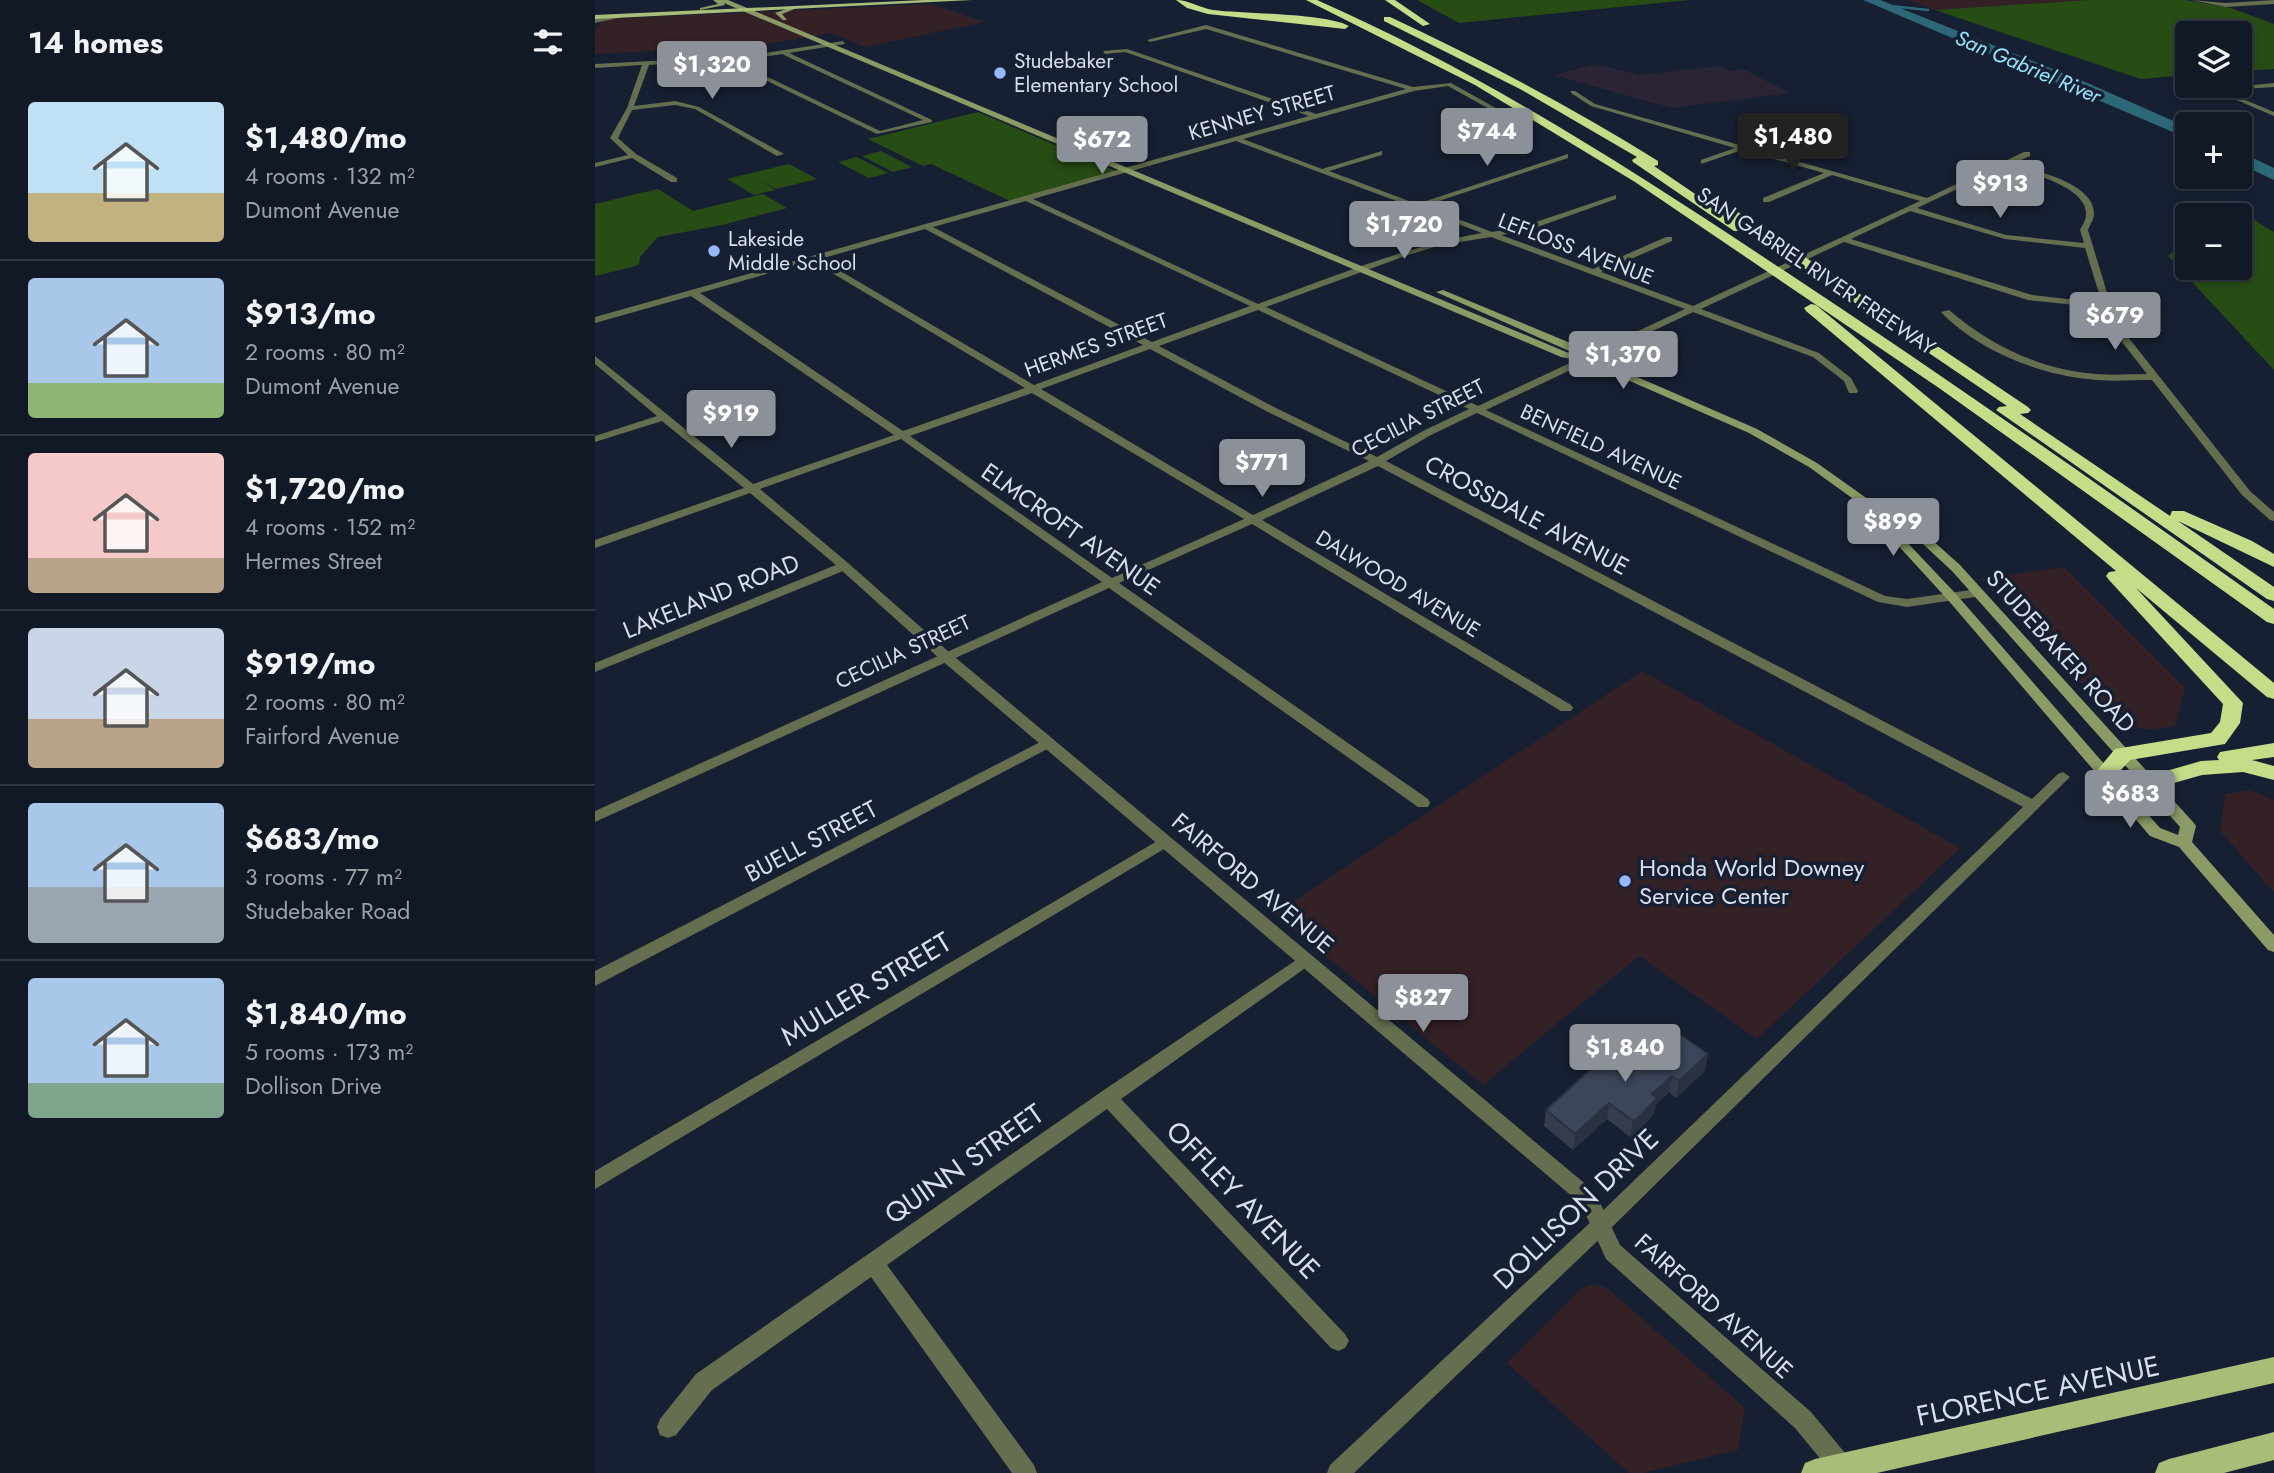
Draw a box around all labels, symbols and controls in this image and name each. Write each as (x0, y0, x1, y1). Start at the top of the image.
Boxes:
text: 14 homes (28, 21, 163, 64)
map controls (2175, 21, 2252, 280)
button: layers (2175, 21, 2252, 98)
icon: filters (529, 23, 567, 61)
water label: San Gabriel River (1951, 23, 2106, 112)
pin: $1,320 (655, 42, 769, 101)
place label: Studebaker Elementary School (1014, 46, 1178, 100)
text: $1,320 (673, 47, 751, 81)
marker: Studebaker Elementary School (992, 65, 1008, 81)
street label: KENNEY STREET (1185, 78, 1339, 148)
pin: $744 (1446, 108, 1528, 168)
button: + (2175, 112, 2252, 189)
text: $744 (1457, 114, 1517, 148)
pin: $1,480 (1736, 114, 1850, 173)
text: $1,480/mo (245, 116, 407, 159)
pin: $672 (1061, 116, 1143, 176)
text: $1,480 (1753, 119, 1833, 153)
text: $672 (1073, 122, 1131, 156)
icon: home (84, 130, 168, 214)
text: 4 rooms · 132 m² (245, 159, 415, 193)
pin: $913 (1959, 160, 2041, 220)
text: $913 (1972, 166, 2028, 200)
street label: SAN GABRIEL RIVER FREEWAY (1691, 180, 1941, 362)
text: Dumont Avenue (245, 193, 399, 227)
pin: $1,720 (1347, 202, 1461, 261)
button: − (2175, 203, 2252, 280)
street label: LEFLOSS AVENUE (1494, 206, 1658, 292)
text: $1,720 (1365, 207, 1443, 241)
place label: Lakeside Middle School (728, 224, 857, 278)
marker: Lakeside Middle School (706, 243, 722, 259)
text: $913/mo (245, 292, 376, 335)
pin: $679 (2074, 292, 2156, 352)
text: $679 (2086, 298, 2144, 332)
street label: HERMES STREET (1020, 305, 1172, 385)
icon: home (84, 306, 168, 390)
pin: $1,370 (1566, 332, 1680, 391)
text: 2 rooms · 80 m² (245, 335, 405, 369)
text: $1,370 (1585, 337, 1661, 371)
text: Dumont Avenue (245, 369, 399, 403)
street label: CECILIA STREET (1346, 371, 1490, 465)
pin: $919 (690, 391, 772, 450)
text: $919 (703, 396, 759, 430)
street label: BENFIELD AVENUE (1515, 396, 1687, 498)
pin: $771 (1221, 440, 1303, 499)
text: $771 (1235, 445, 1289, 479)
street label: CROSSDALE AVENUE (1419, 446, 1635, 584)
street label: ELMCROFT AVENUE (974, 454, 1168, 604)
text: $1,720/mo (245, 467, 405, 510)
icon: home (84, 481, 168, 565)
pin: $899 (1852, 498, 1934, 558)
text: $899 (1863, 504, 1923, 538)
text: 4 rooms · 152 m² (245, 510, 415, 544)
street label: DALWOOD AVENUE (1310, 523, 1486, 645)
text: Hermes Street (245, 544, 382, 578)
street label: LAKELAND ROAD (618, 545, 804, 647)
street label: STUDEBAKER ROAD (1978, 562, 2144, 740)
street label: CECILIA STREET (830, 607, 976, 696)
text: $919/mo (245, 642, 375, 685)
icon: home (84, 656, 168, 740)
text: 2 rooms · 80 m² (245, 685, 405, 719)
text: Fairford Avenue (245, 719, 399, 753)
pin: $683 (2089, 770, 2171, 830)
text: $683 (2101, 776, 2159, 810)
street label: BUELL STREET (738, 791, 884, 891)
street label: FAIRFORD AVENUE (1164, 804, 1342, 962)
text: $683/mo (245, 817, 379, 860)
icon: home (84, 831, 168, 915)
place label: Honda World Downey Service Center (1639, 850, 1865, 913)
text: 3 rooms · 77 m² (245, 860, 402, 894)
marker: Honda World Downey Service Center (1617, 873, 1633, 889)
text: Studebaker Road (245, 894, 410, 928)
street label: MULLER STREET (773, 922, 959, 1056)
pin: $827 (1382, 974, 1464, 1034)
text: $827 (1394, 980, 1452, 1014)
text: $1,840/mo (245, 992, 407, 1035)
icon: home (84, 1006, 168, 1090)
pin: $1,840 (1568, 1024, 1682, 1084)
text: $1,840 (1585, 1030, 1665, 1064)
text: 5 rooms · 173 m² (245, 1035, 413, 1069)
text: Dollison Drive (245, 1069, 382, 1103)
street label: QUINN STREET (876, 1094, 1052, 1234)
street label: OFFLEY AVENUE (1157, 1112, 1329, 1288)
street label: DOLLISON DRIVE (1484, 1119, 1668, 1299)
street label: FAIRFORD AVENUE (1627, 1225, 1801, 1387)
street label: FLORENCE AVENUE (1913, 1345, 2163, 1437)

